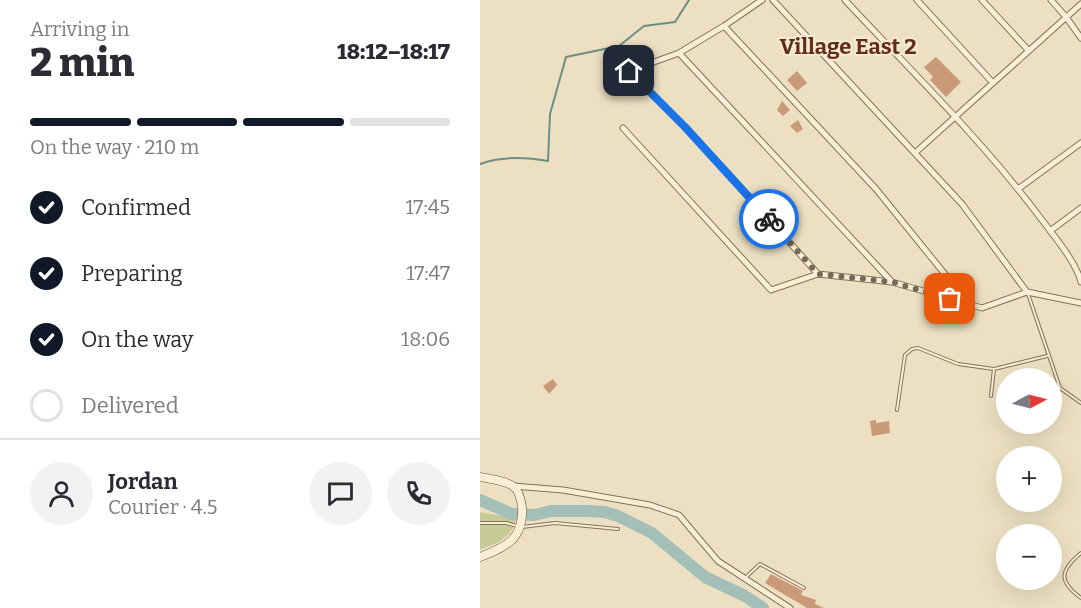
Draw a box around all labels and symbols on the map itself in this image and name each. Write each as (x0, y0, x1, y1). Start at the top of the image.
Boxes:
district label: Village East 2 (779, 33, 917, 60)
pin (603, 45, 654, 96)
courier (739, 189, 799, 249)
pin (924, 273, 975, 324)
north arrow (996, 368, 1062, 434)

